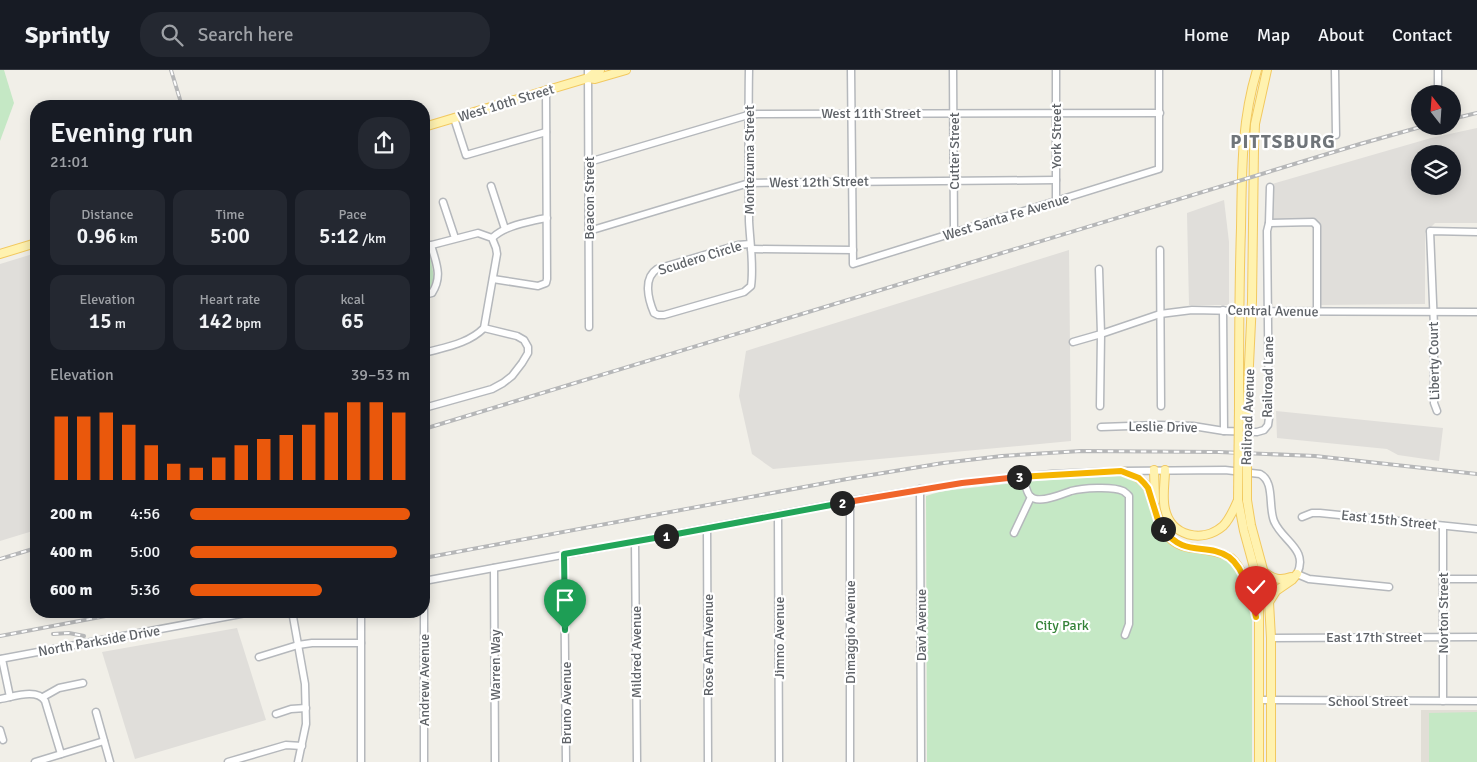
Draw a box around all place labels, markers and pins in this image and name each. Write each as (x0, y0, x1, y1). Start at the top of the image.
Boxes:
pin: 3 (1006, 464, 1032, 490)
pin: 2 (830, 490, 854, 516)
pin: 4 (1150, 516, 1176, 542)
pin: 1 (654, 524, 678, 548)
pin (1235, 566, 1277, 617)
pin (544, 579, 586, 630)

